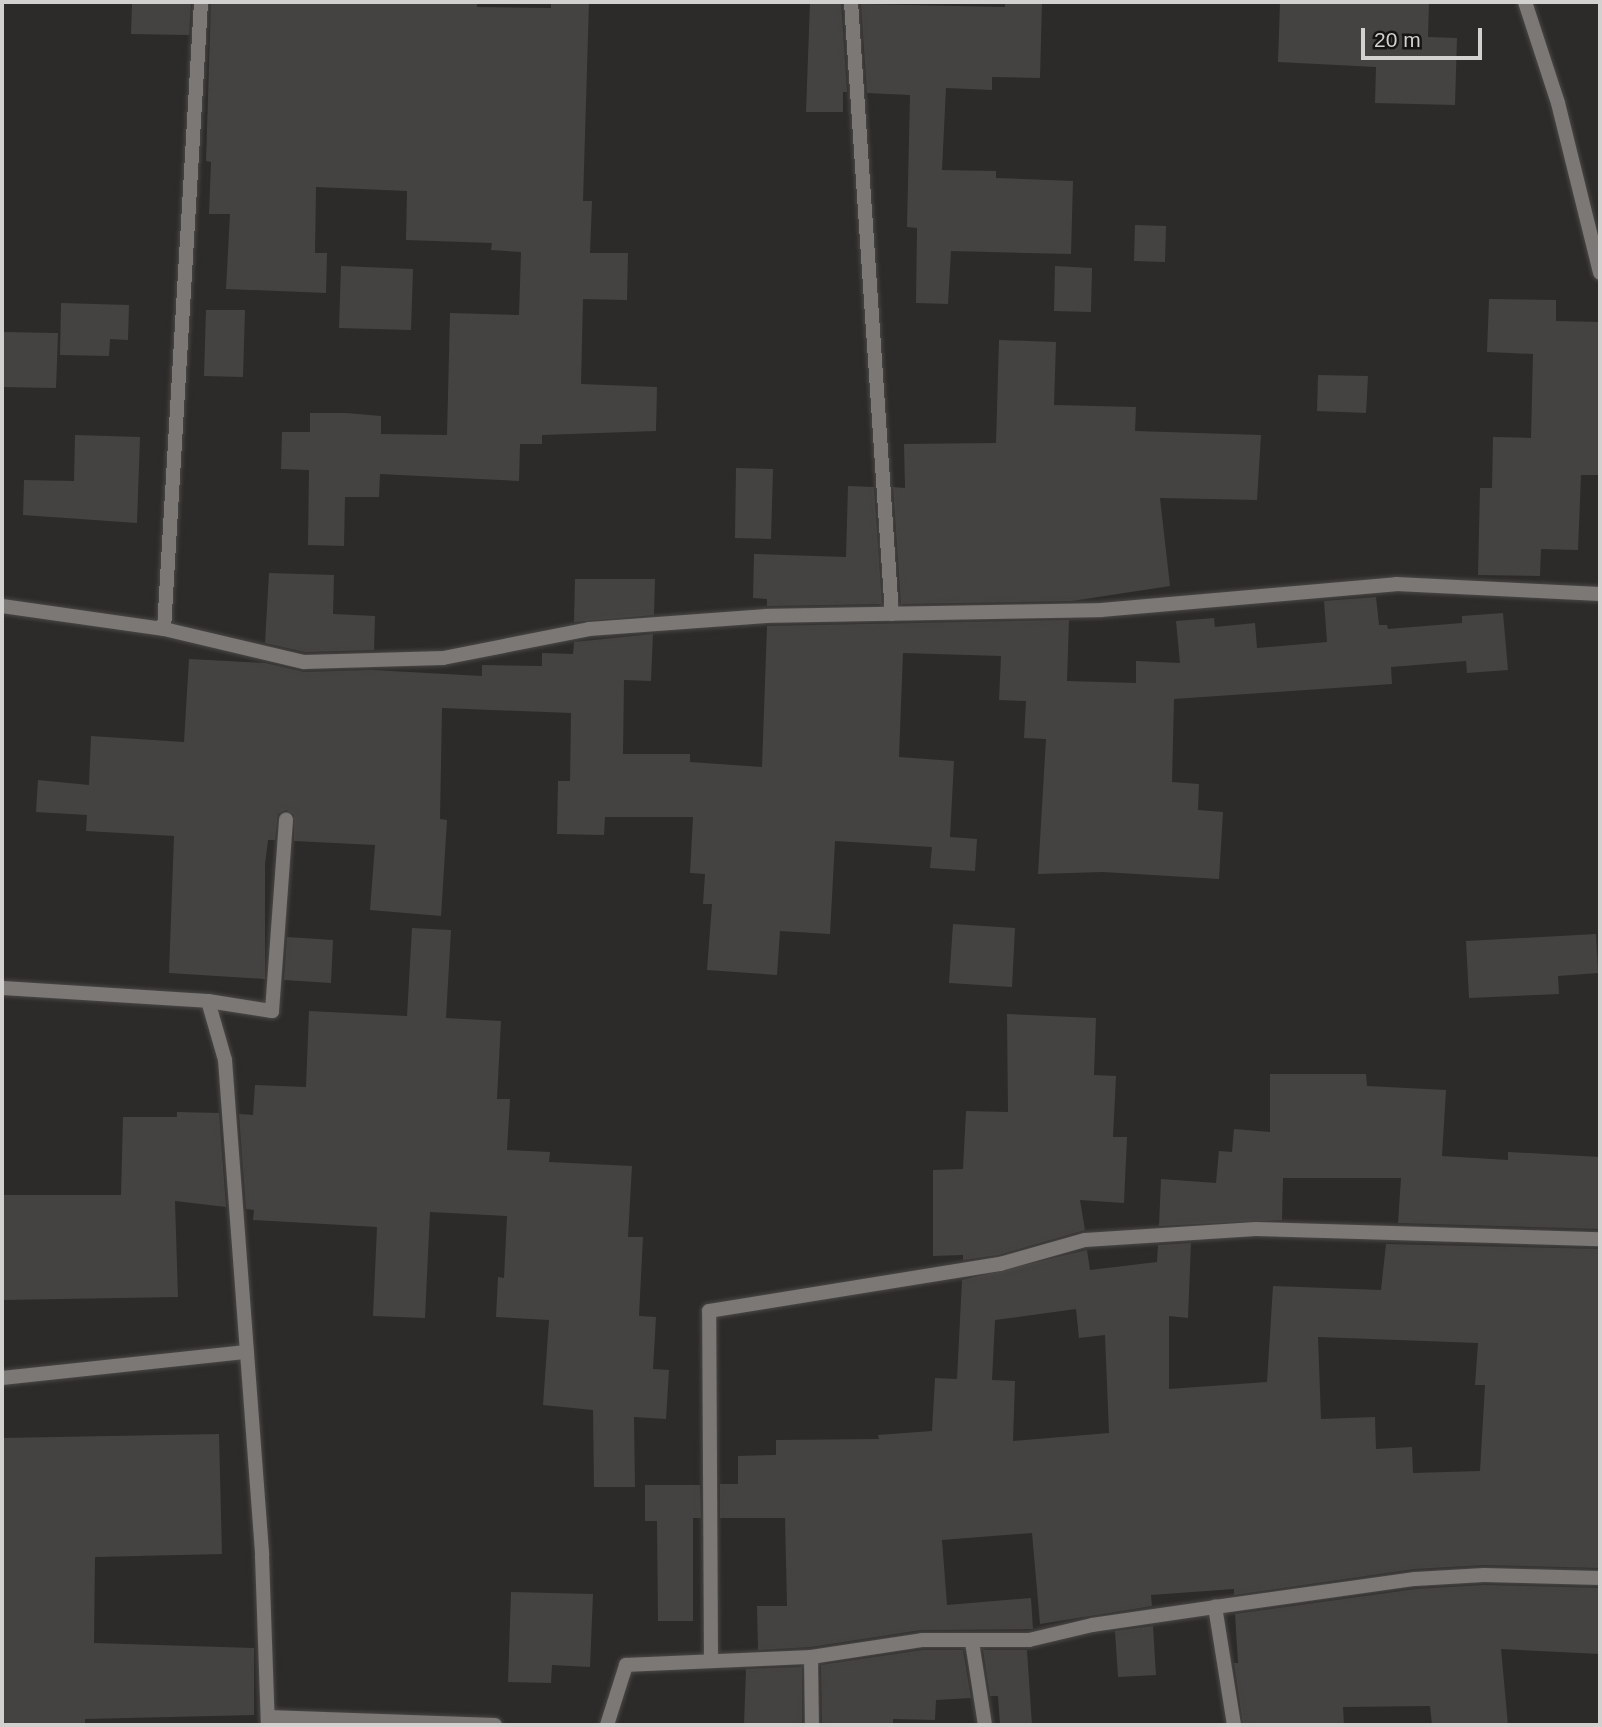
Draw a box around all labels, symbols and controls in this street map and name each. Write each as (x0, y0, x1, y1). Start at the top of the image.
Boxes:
scale bar (1364, 14, 1485, 58)
text: 20 m (1374, 28, 1421, 51)

